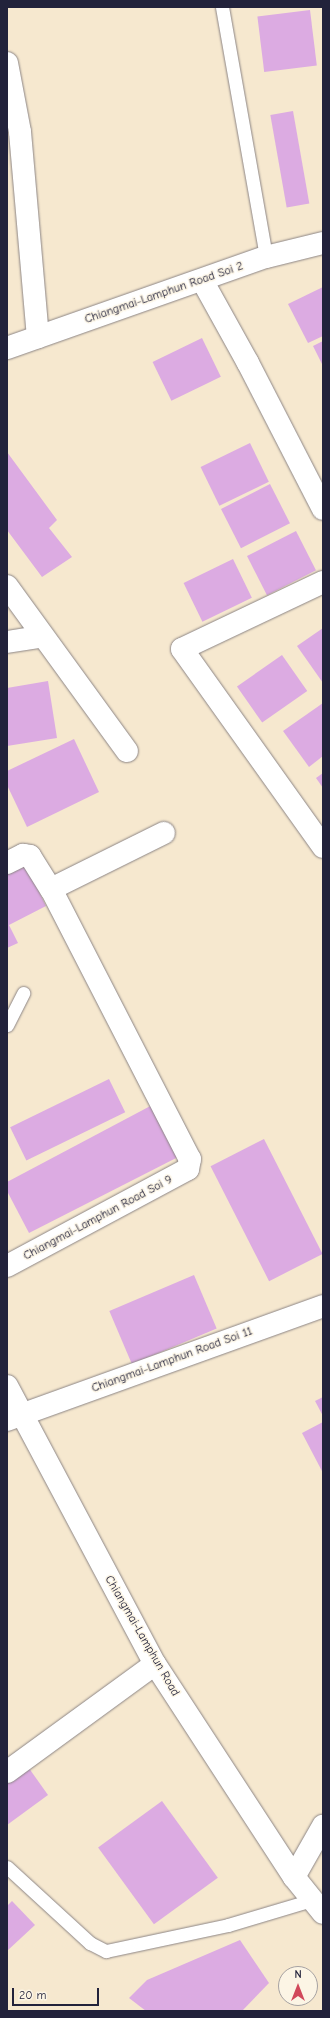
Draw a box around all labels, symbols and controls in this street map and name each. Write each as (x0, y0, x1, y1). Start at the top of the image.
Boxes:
street label: Chiangmai-Lamphun Road Soi 2 (83, 259, 245, 327)
street label: Chiangmai-Lamphun Road Soi 9 (21, 1172, 175, 1264)
street label: Chiangmai-Lamphun Road Soi 11 (90, 1324, 254, 1396)
street label: Chiangmai-Lamphun Road (102, 1573, 182, 1699)
north arrow (278, 1966, 318, 2006)
text: N (294, 1968, 302, 1981)
scale bar (14, 1980, 101, 2006)
text: 20 m (19, 1988, 47, 2002)

